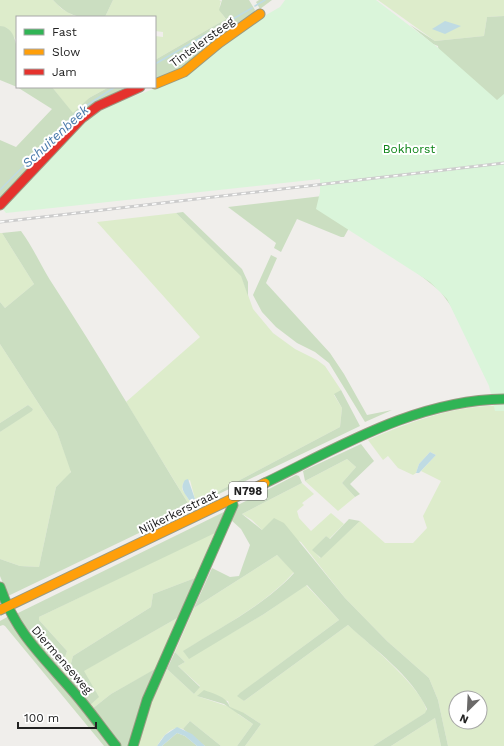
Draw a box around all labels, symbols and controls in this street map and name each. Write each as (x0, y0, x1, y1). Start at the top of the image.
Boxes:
street label: Tintelersteeg (167, 14, 238, 70)
legend (16, 16, 156, 88)
text: Fast (52, 25, 77, 39)
text: Slow (52, 45, 80, 59)
text: Jam (52, 65, 77, 79)
water label: Schuitenbeek (19, 101, 92, 171)
park label: Bokhorst (383, 142, 435, 156)
road number: N798 (229, 482, 267, 500)
street label: Nijkerkerstraat (136, 487, 220, 537)
street label: Diermenseweg (29, 623, 96, 697)
north arrow (448, 690, 488, 730)
scale bar (18, 704, 96, 730)
text: 100 m (24, 711, 59, 725)
text: N (458, 711, 471, 726)

